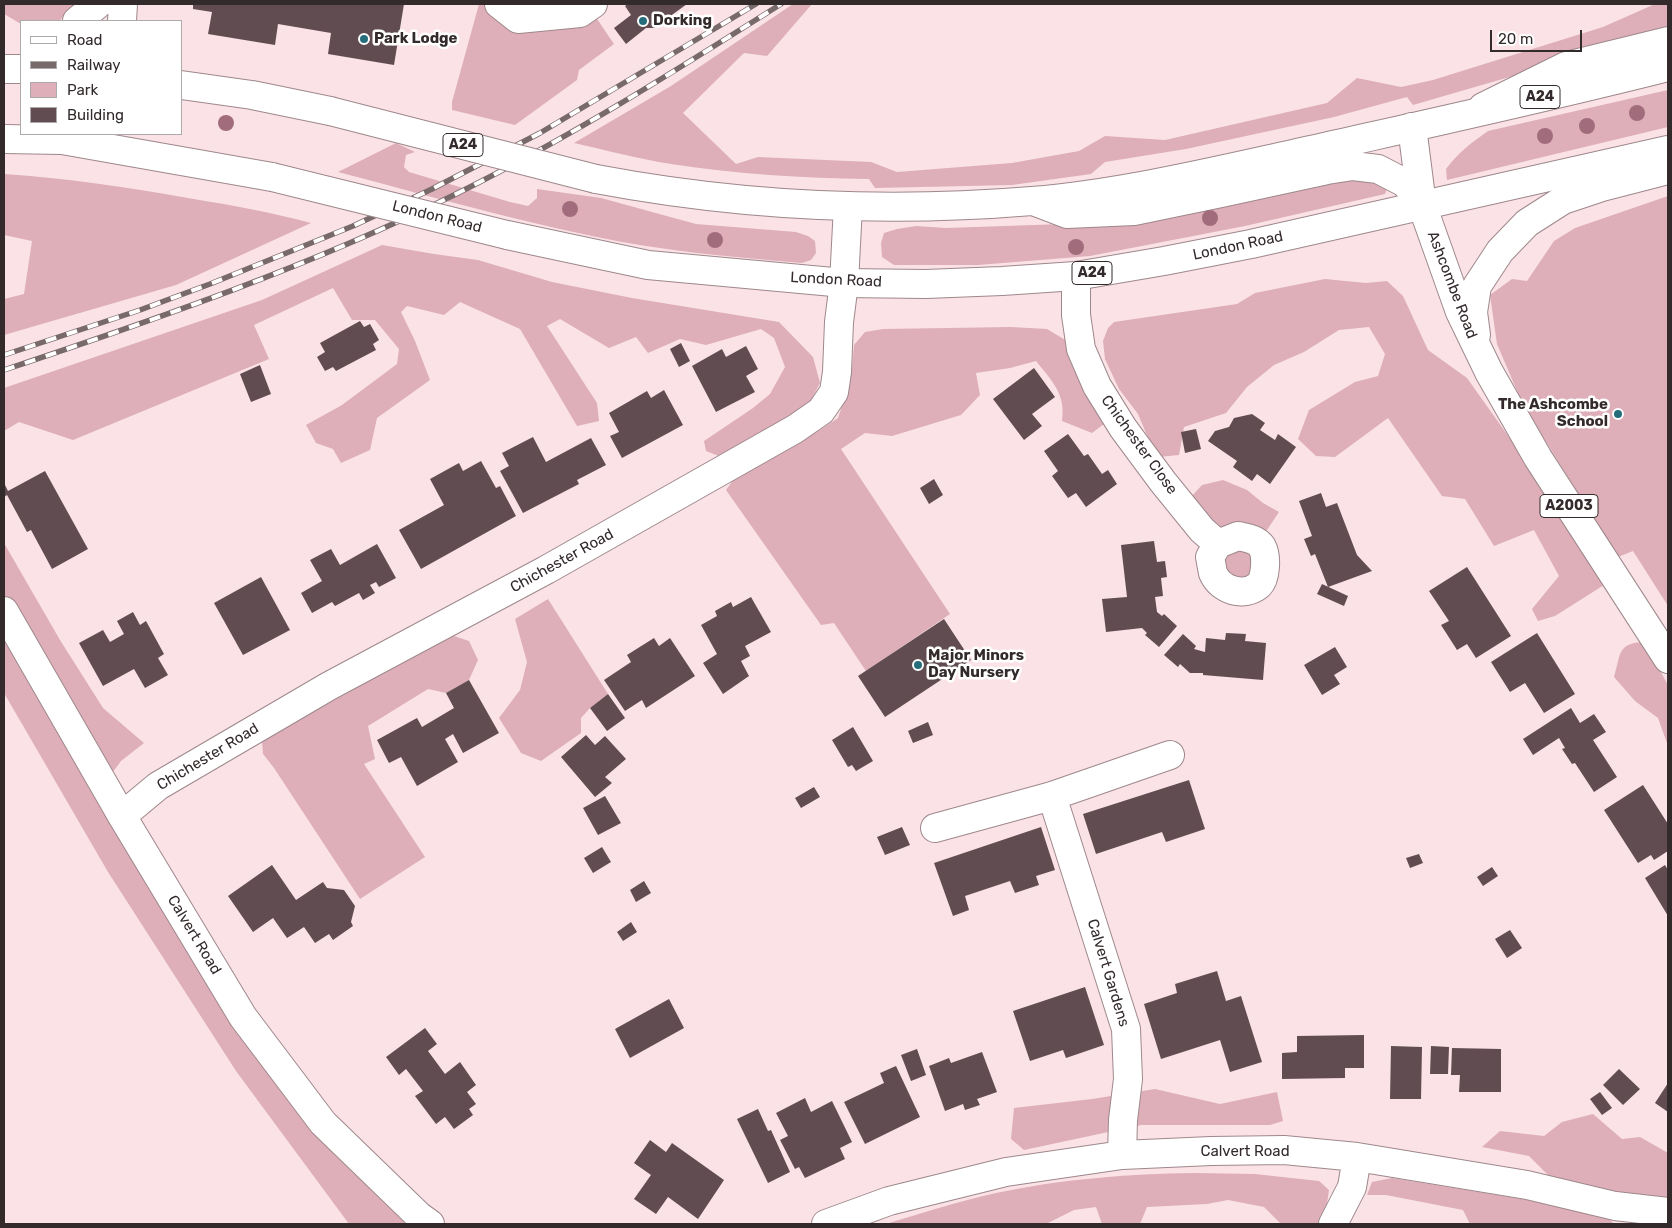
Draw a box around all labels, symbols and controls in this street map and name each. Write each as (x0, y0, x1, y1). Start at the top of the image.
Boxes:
place label: Dorking (653, 12, 712, 30)
marker: Dorking (637, 15, 649, 27)
legend (20, 20, 182, 135)
scale bar (1492, 20, 1584, 52)
place label: Park Lodge (374, 30, 458, 48)
text: 20 m (1498, 30, 1533, 48)
text: Road (67, 31, 103, 49)
marker: Park Lodge (358, 33, 370, 45)
text: Railway (67, 56, 121, 74)
text: Park (67, 81, 98, 99)
road number: A24 (1520, 85, 1560, 108)
text: Building (67, 106, 124, 124)
road number: A24 (443, 134, 483, 156)
street label: London Road (390, 197, 484, 237)
street label: London Road (1191, 228, 1285, 264)
street label: Ashcombe Road (1423, 229, 1481, 341)
road number: A24 (1072, 262, 1112, 284)
street label: London Road (790, 269, 882, 291)
street label: Chichester Close (1097, 392, 1181, 498)
place label: The Ashcombe School (1498, 396, 1608, 431)
marker: The Ashcombe School (1612, 408, 1624, 420)
road number: A2003 (1540, 494, 1598, 518)
street label: Chichester Road (507, 525, 617, 597)
place label: Major Minors Day Nursery (928, 647, 1024, 682)
marker: Major Minors Day Nursery (912, 659, 924, 671)
street label: Chichester Road (154, 720, 262, 794)
street label: Calvert Road (163, 892, 225, 978)
street label: Calvert Gardens (1083, 917, 1133, 1029)
street label: Calvert Road (1200, 1143, 1290, 1161)

